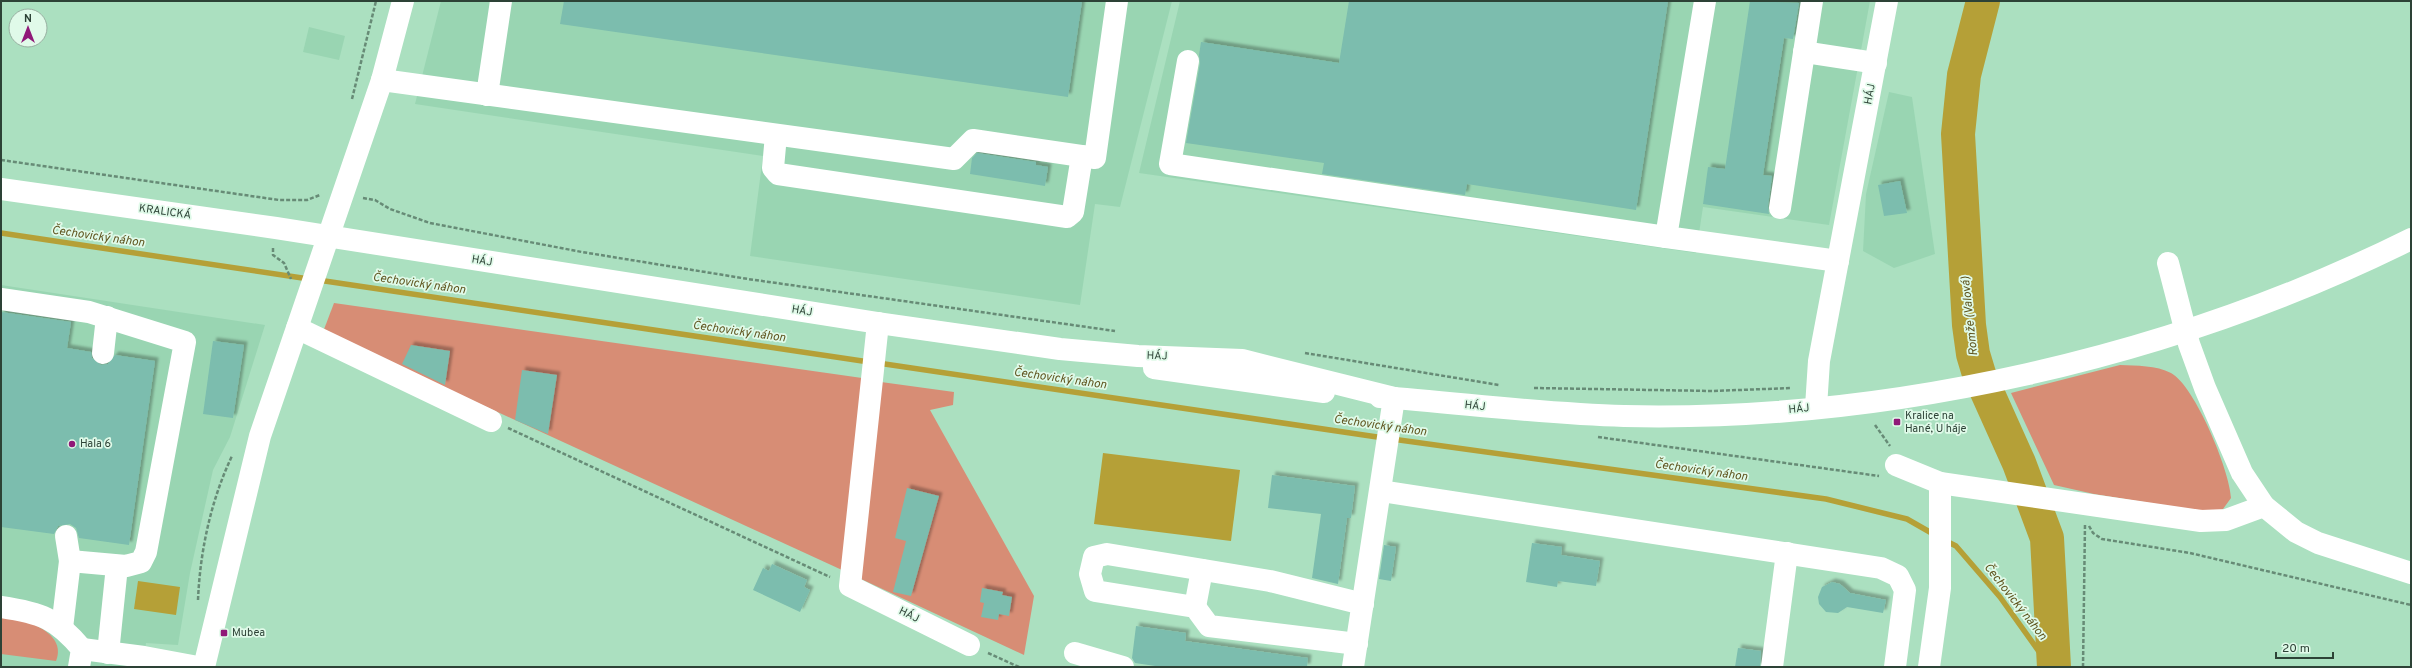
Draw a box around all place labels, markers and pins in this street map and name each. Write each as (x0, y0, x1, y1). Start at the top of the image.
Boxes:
place label: Kralice na Hané, U háje (1905, 409, 1967, 436)
marker: Kralice na Hané, U háje (1892, 417, 1902, 427)
place label: Hala 6 (80, 437, 111, 451)
marker: Hala 6 (67, 439, 77, 449)
place label: Mubea (232, 626, 265, 640)
marker: Mubea (219, 628, 229, 638)

